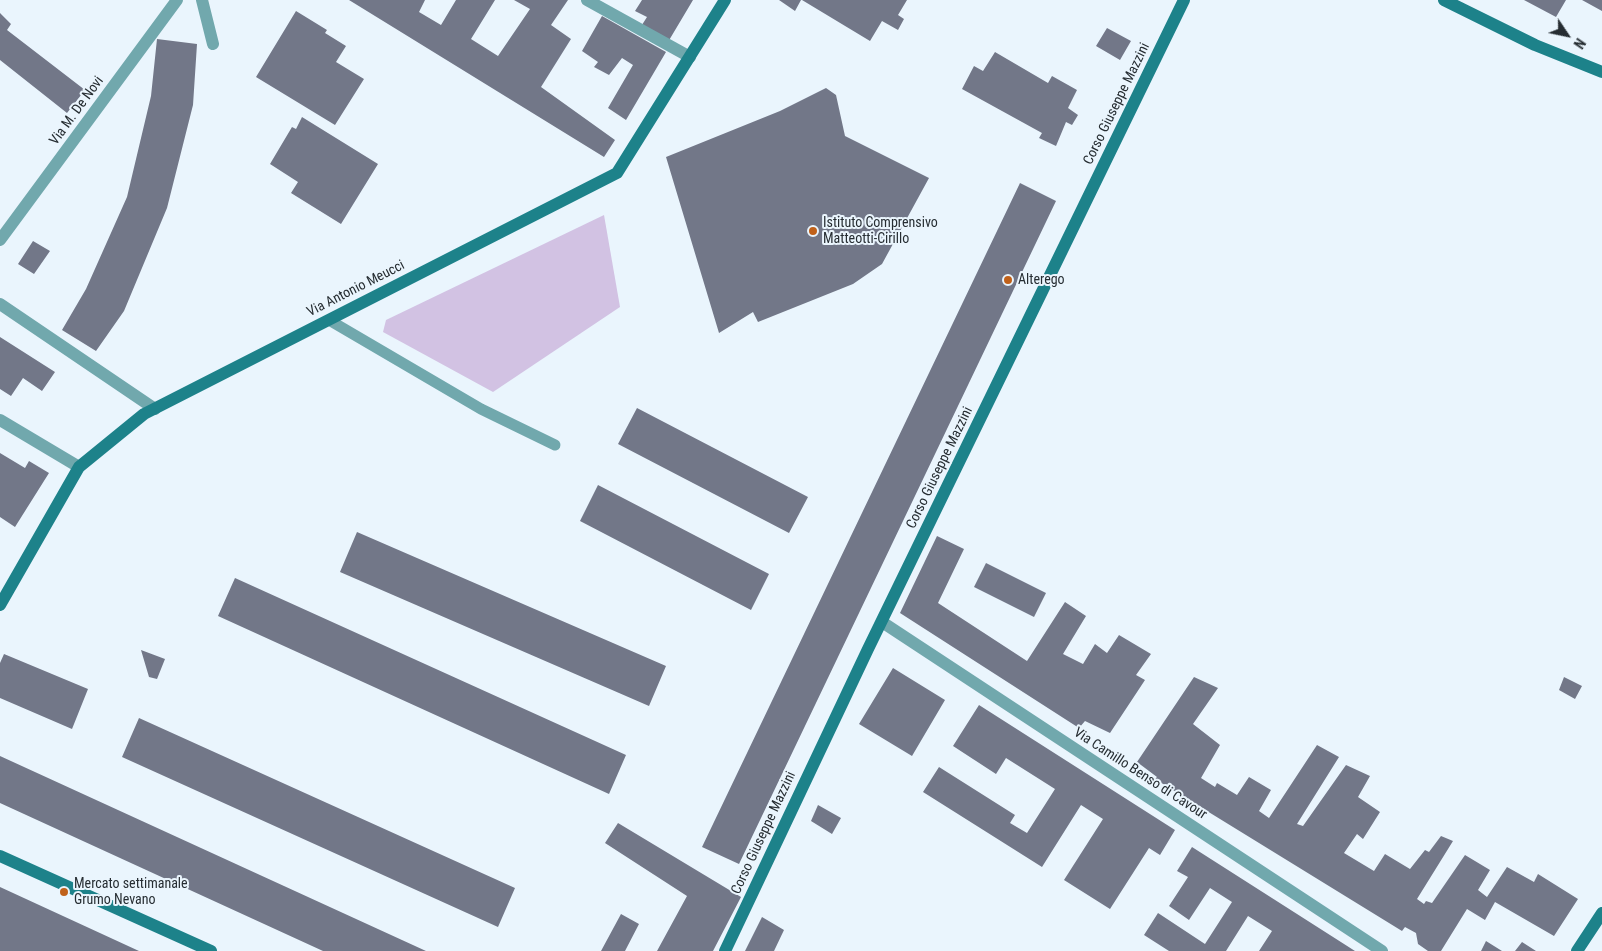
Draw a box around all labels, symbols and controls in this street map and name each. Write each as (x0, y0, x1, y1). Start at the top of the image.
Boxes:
north arrow (1542, 10, 1592, 60)
text: N (1570, 35, 1588, 51)
street label: Corso Giuseppe Mazzini (1080, 40, 1154, 168)
street label: Via M. De Novi (46, 73, 108, 149)
place label: Istituto Comprensivo Matteotti-Cirillo (823, 215, 938, 248)
marker: Istituto Comprensivo Matteotti-Cirillo (807, 225, 819, 237)
street label: Via Antonio Meucci (304, 257, 408, 321)
place label: Alterego (1018, 272, 1065, 288)
marker: Alterego (1002, 274, 1014, 286)
street label: Corso Giuseppe Mazzini (903, 404, 977, 532)
street label: Via Camillo Benso di Cavour (1070, 725, 1210, 823)
street label: Corso Giuseppe Mazzini (728, 769, 800, 897)
place label: Mercato settimanale Grumo Nevano (74, 876, 188, 909)
marker: Mercato settimanale Grumo Nevano (58, 886, 70, 898)

